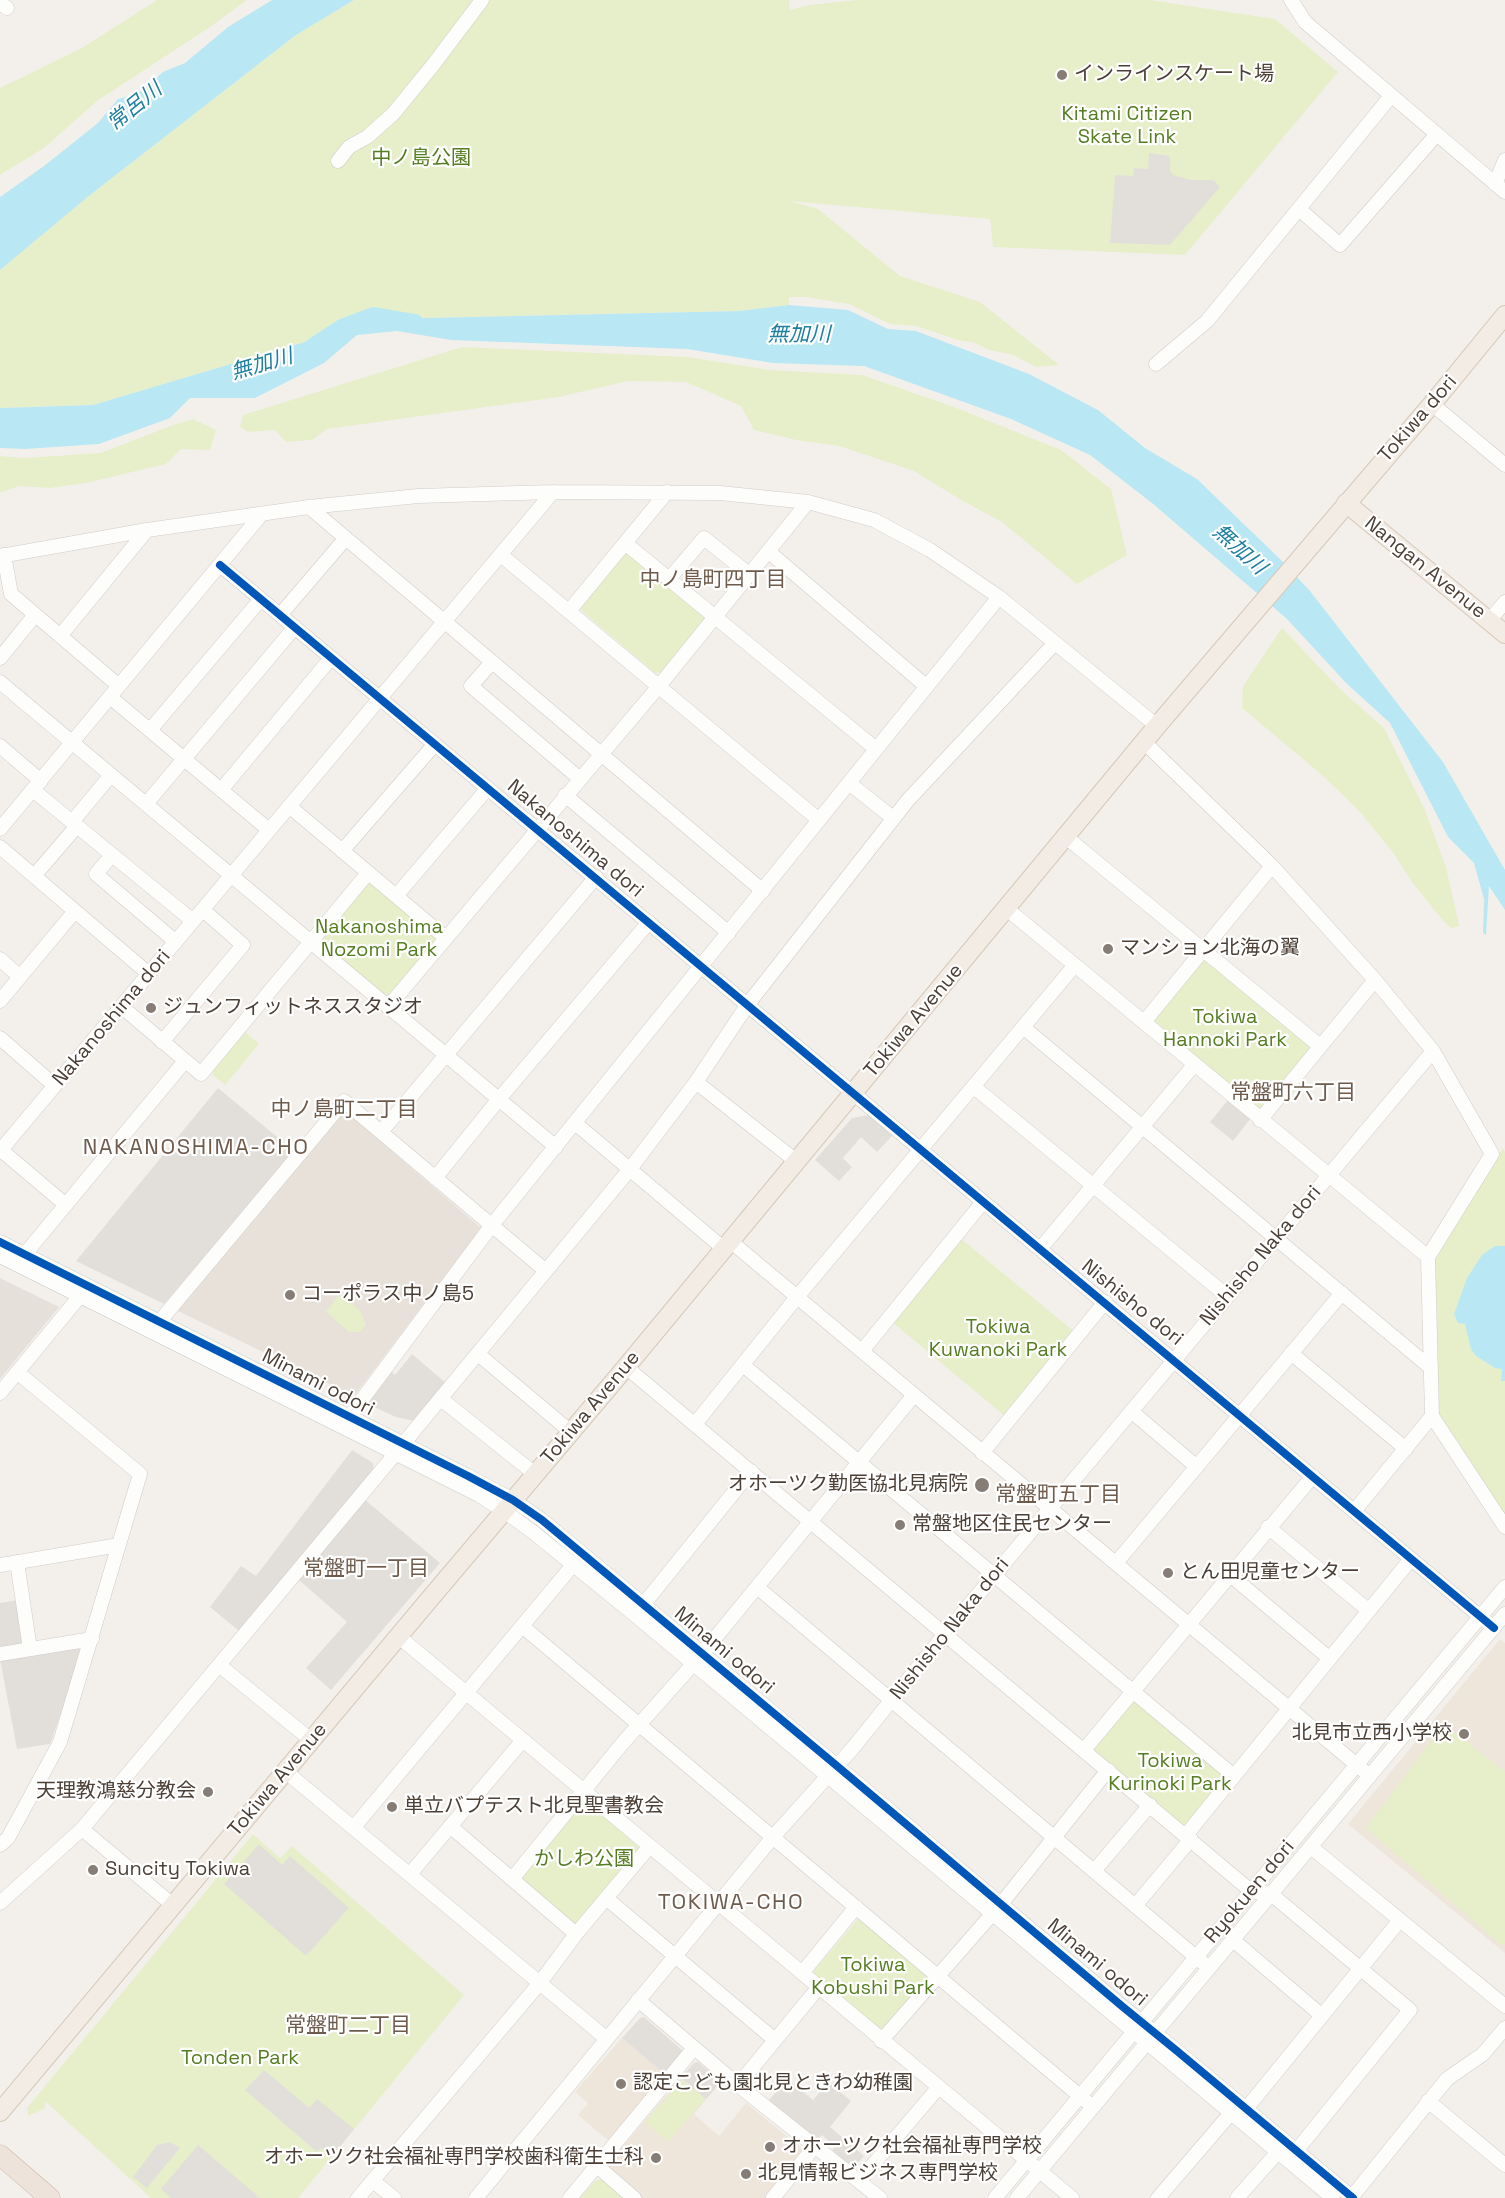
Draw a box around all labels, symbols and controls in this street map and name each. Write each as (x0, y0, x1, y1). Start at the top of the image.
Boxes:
place label: インラインスケート場 (1074, 63, 1274, 87)
marker: インラインスケート場 (1055, 68, 1069, 82)
water label: 常呂川 (103, 77, 167, 137)
park label: Kitami Citizen Skate Link (1062, 103, 1192, 150)
park label: 中ノ島公園 (371, 147, 471, 171)
water label: 無加川 (768, 322, 830, 348)
water label: 無加川 (228, 344, 296, 386)
street label: Tokiwa dori (1374, 370, 1462, 468)
street label: Nangan Avenue (1359, 512, 1491, 624)
water label: 無加川 (1207, 520, 1271, 580)
district label: 中ノ島町四丁目 (640, 567, 786, 593)
street label: Nakanoshima dori (502, 775, 648, 903)
park label: Nakanoshima Nozomi Park (315, 916, 443, 963)
place label: マンション北海の翼 (1120, 937, 1300, 961)
marker: マンション北海の翼 (1101, 942, 1115, 956)
street label: Nakanoshima dori (48, 945, 176, 1091)
street label: Tokiwa Avenue (860, 959, 968, 1083)
place label: ジュンフィットネススタジオ (163, 996, 423, 1020)
marker: ジュンフィットネススタジオ (144, 1001, 158, 1015)
park label: Tokiwa Hannoki Park (1163, 1006, 1287, 1053)
district label: 常盤町六丁目 (1230, 1080, 1356, 1106)
district label: 中ノ島町二丁目 (271, 1097, 417, 1123)
district label: NAKANOSHIMA-CHO (83, 1135, 309, 1161)
street label: Nishisho Naka dori (1195, 1181, 1327, 1331)
street label: Nishisho dori (1076, 1255, 1188, 1351)
place label: コーポラス中ノ島5 (302, 1283, 474, 1307)
marker: コーポラス中ノ島5 (283, 1288, 297, 1302)
park label: Tokiwa Kuwanoki Park (929, 1316, 1067, 1363)
street label: Minami odori (258, 1344, 378, 1422)
street label: Tokiwa Avenue (537, 1346, 645, 1470)
place label: オホーツク勤医協北見病院 (728, 1473, 968, 1497)
marker: オホーツク勤医協北見病院 (973, 1476, 991, 1494)
district label: 常盤町五丁目 (995, 1482, 1121, 1508)
place label: 常盤地区住民センター (912, 1513, 1112, 1537)
marker: 常盤地区住民センター (893, 1518, 907, 1532)
street label: Nishisho Naka dori (885, 1553, 1015, 1705)
district label: 常盤町一丁目 (303, 1556, 429, 1582)
place label: とん田児童センター (1180, 1561, 1360, 1585)
marker: とん田児童センター (1161, 1566, 1175, 1580)
street label: Minami odori (669, 1602, 779, 1700)
street label: Tokiwa Avenue (224, 1718, 332, 1842)
place label: 北見市立西小学校 (1292, 1722, 1452, 1746)
marker: 北見市立西小学校 (1457, 1727, 1471, 1741)
park label: Tokiwa Kurinoki Park (1108, 1750, 1232, 1797)
place label: 天理教鴻慈分教会 (36, 1780, 196, 1804)
marker: 天理教鴻慈分教会 (201, 1785, 215, 1799)
place label: 単立バプテスト北見聖書教会 (404, 1795, 664, 1819)
marker: 単立バプテスト北見聖書教会 (385, 1800, 399, 1814)
street label: Ryokuen dori (1200, 1836, 1300, 1948)
park label: かしわ公園 (534, 1848, 634, 1872)
place label: Suncity Tokiwa (105, 1858, 250, 1882)
marker: Suncity Tokiwa (86, 1863, 100, 1877)
district label: TOKIWA-CHO (658, 1890, 804, 1916)
street label: Minami odori (1042, 1914, 1152, 2012)
park label: Tokiwa Kobushi Park (811, 1954, 935, 2001)
district label: 常盤町二丁目 (285, 2013, 411, 2039)
park label: Tonden Park (181, 2047, 299, 2071)
place label: 認定こども園北見ときわ幼稚園 (633, 2072, 913, 2096)
marker: 認定こども園北見ときわ幼稚園 (614, 2077, 628, 2091)
place label: オホーツク社会福祉専門学校 (782, 2135, 1042, 2159)
marker: オホーツク社会福祉専門学校 (763, 2140, 777, 2154)
place label: オホーツク社会福祉専門学校歯科衛生士科 (264, 2146, 644, 2170)
marker: オホーツク社会福祉専門学校歯科衛生士科 (649, 2151, 663, 2165)
place label: 北見情報ビジネス専門学校 (758, 2162, 998, 2186)
marker: 北見情報ビジネス専門学校 (739, 2167, 753, 2181)

